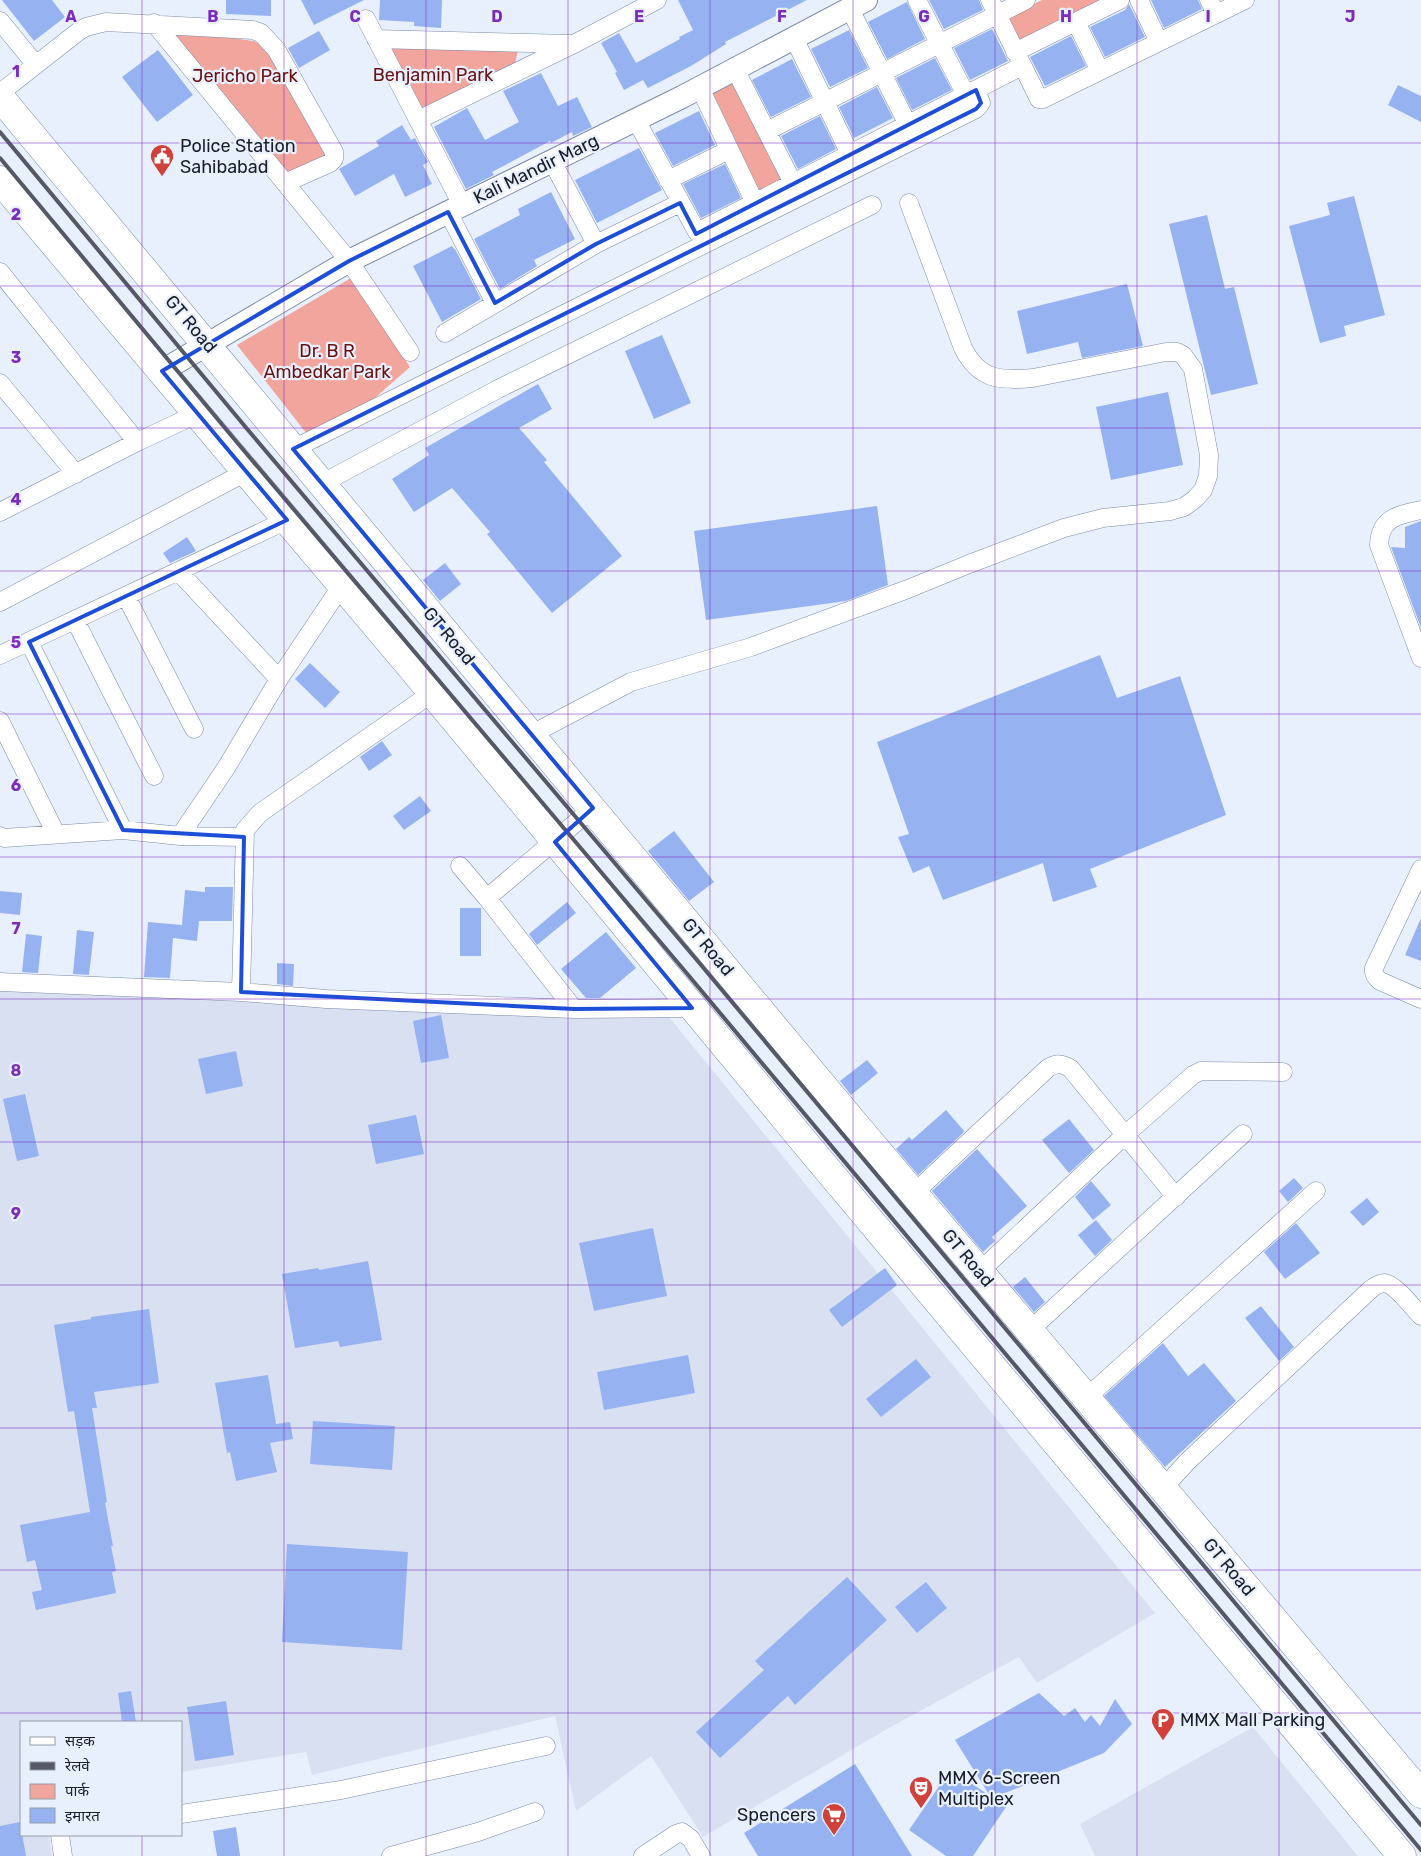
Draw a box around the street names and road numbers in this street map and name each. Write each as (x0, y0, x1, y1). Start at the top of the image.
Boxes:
street label: Kali Mandir Marg (470, 129, 602, 209)
street label: GT Road (160, 290, 222, 358)
street label: GT Road (418, 602, 480, 670)
street label: GT Road (677, 913, 739, 981)
street label: GT Road (937, 1224, 999, 1292)
street label: GT Road (1198, 1533, 1260, 1601)

